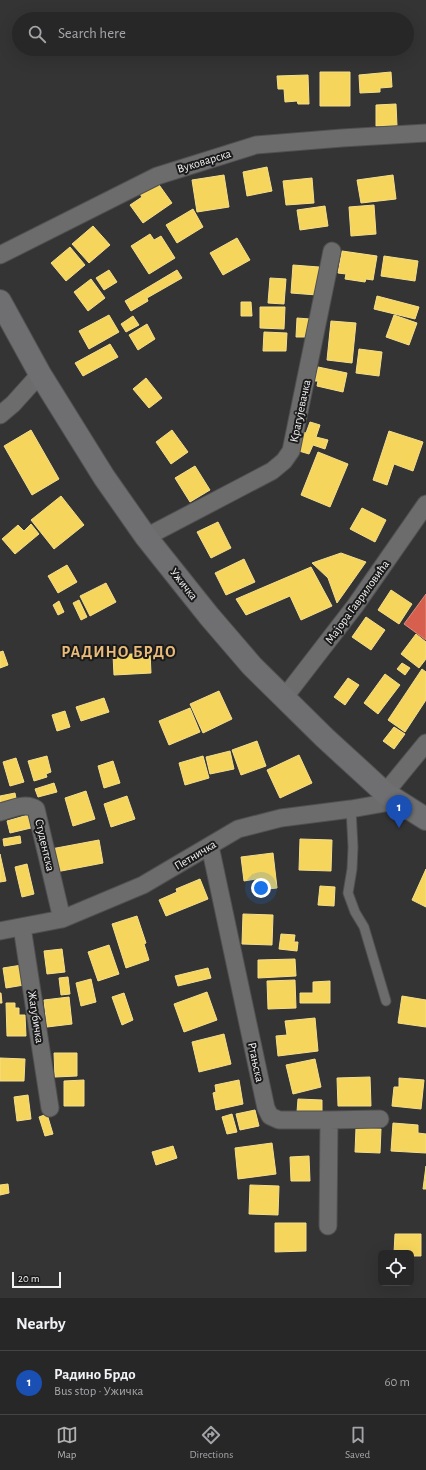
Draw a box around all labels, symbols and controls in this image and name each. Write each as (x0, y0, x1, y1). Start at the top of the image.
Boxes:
search box (12, 12, 414, 56)
icon: search (26, 23, 48, 45)
text: Search here (58, 26, 126, 41)
street label: Вуковарска (176, 147, 233, 176)
street label: Крагујевачка (288, 378, 314, 444)
street label: Мајора Гавриловића (323, 558, 392, 647)
street label: Ужичка (168, 566, 200, 603)
district label: РАДИНО БРДО (61, 644, 177, 660)
pin: 1 (386, 795, 412, 828)
street label: Студентска (32, 818, 57, 873)
street label: Петничка (172, 838, 218, 872)
your location (251, 878, 271, 898)
street label: Жагубичка (25, 990, 46, 1045)
street label: Ртањска (246, 1041, 266, 1083)
map controls (378, 1250, 414, 1286)
button: locate (378, 1250, 414, 1286)
scale bar (12, 1270, 61, 1289)
text: 20 m (18, 1273, 39, 1284)
text: Nearby (16, 1315, 66, 1332)
text: Радино Брдо (54, 1367, 136, 1382)
text: 1 (27, 1376, 31, 1389)
text: 60 m (384, 1376, 410, 1389)
text: Bus stop · Ужичка (54, 1385, 143, 1398)
tab: Map (56, 1424, 78, 1461)
tab: Directions (189, 1424, 233, 1461)
tab: Saved (345, 1424, 370, 1461)

